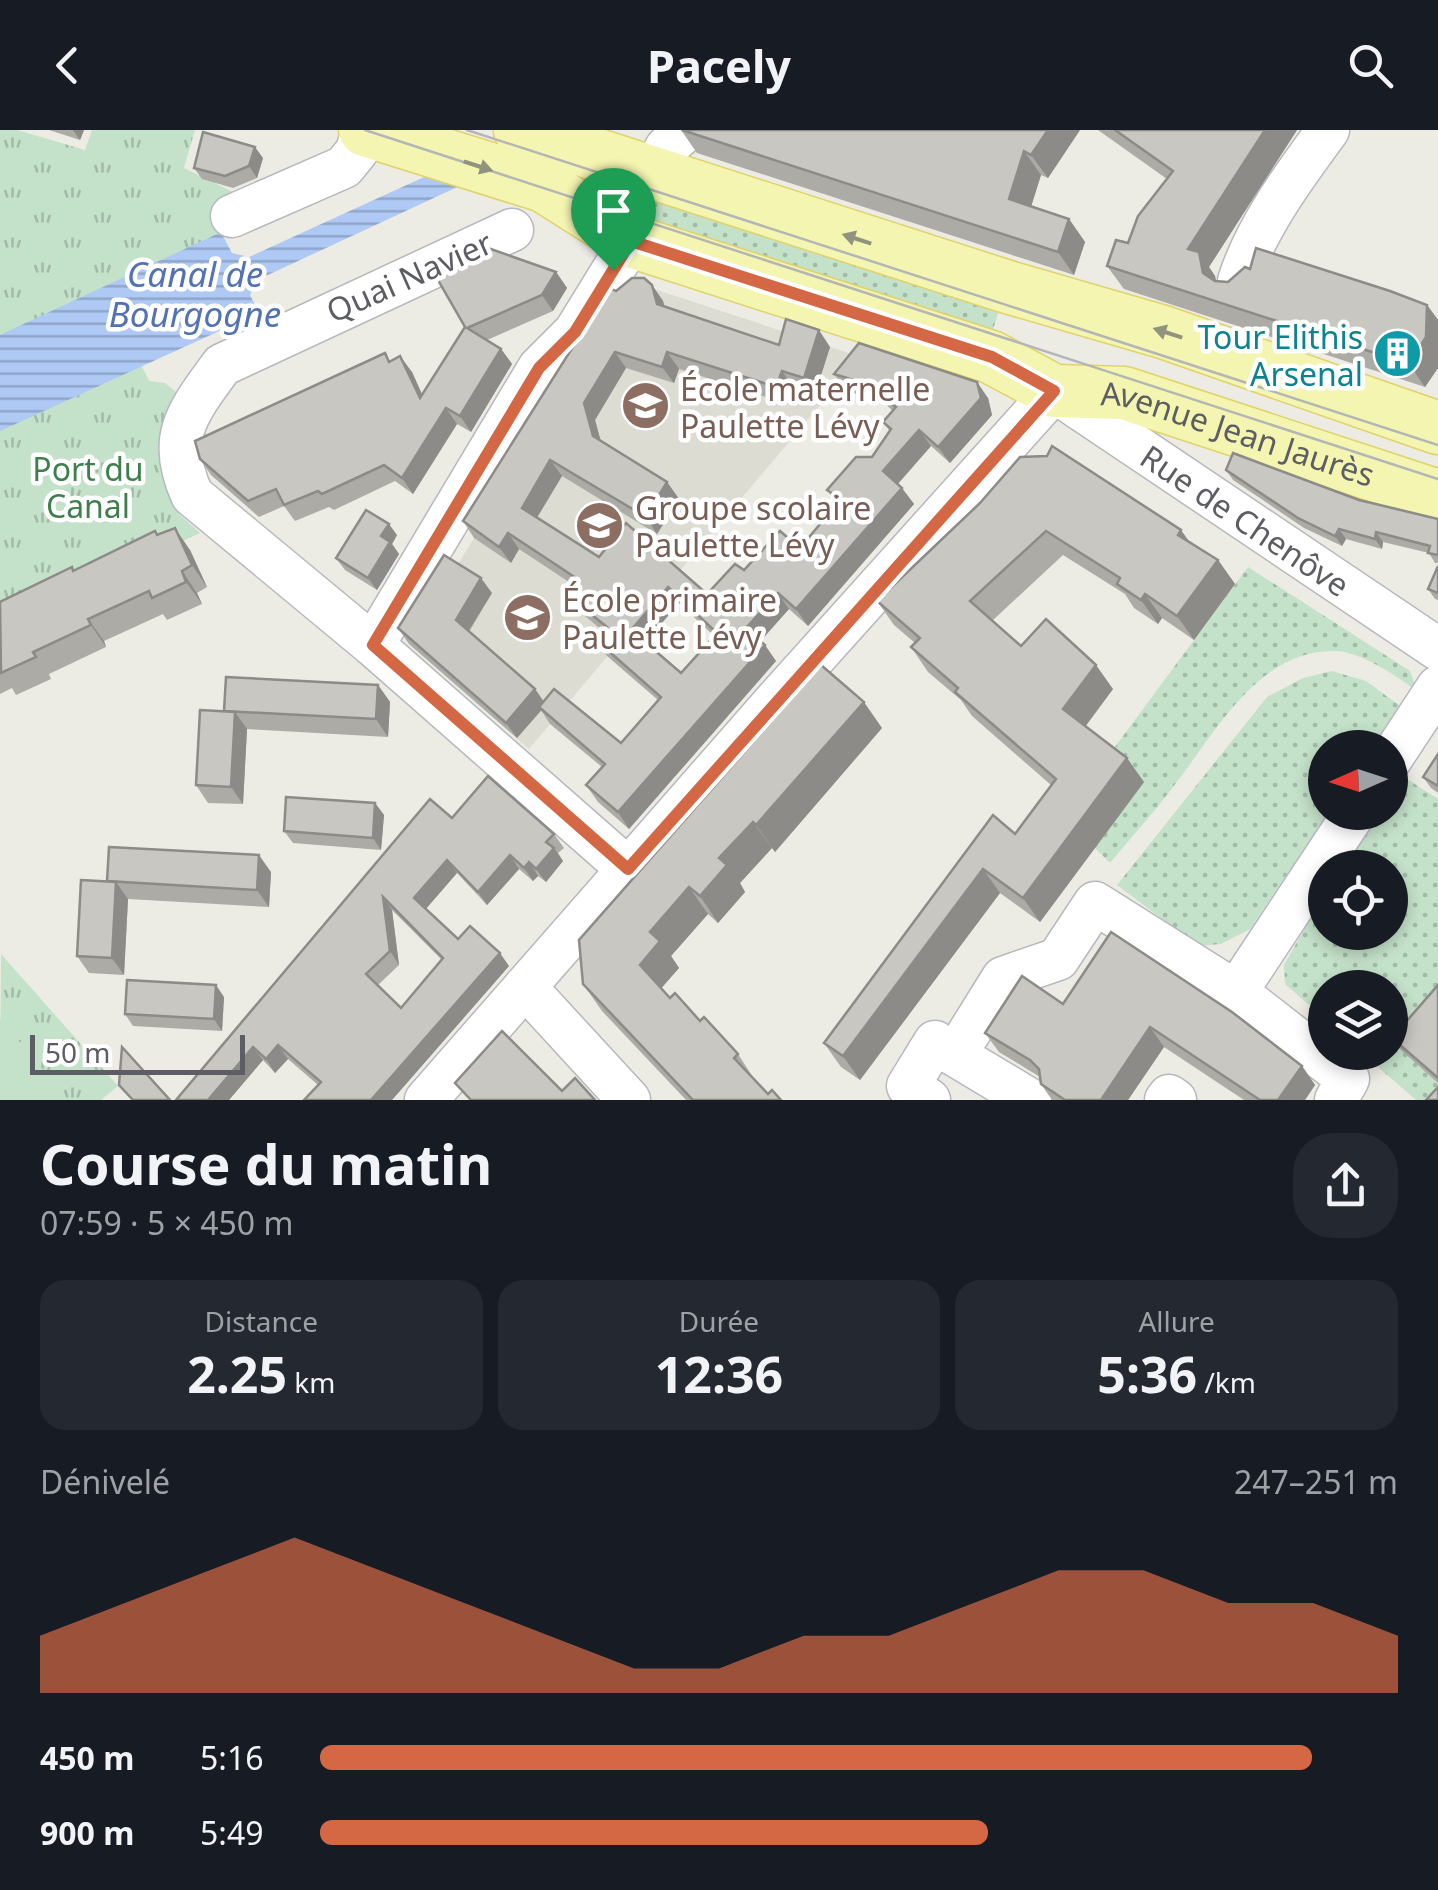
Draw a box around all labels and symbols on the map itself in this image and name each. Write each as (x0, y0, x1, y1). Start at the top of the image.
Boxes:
one-way arrow (463, 159, 493, 174)
pin (571, 168, 656, 271)
street label: Quai Navier (319, 220, 499, 332)
one-way arrow (842, 230, 872, 245)
water label: Canal de Bourgogne (109, 250, 281, 337)
place label: Tour Elithis Arsenal (1198, 315, 1363, 395)
one-way arrow (1153, 325, 1183, 340)
building icon: Tour Elithis Arsenal (1372, 328, 1424, 380)
place label: École maternelle Paulette Lévy (680, 367, 930, 447)
street label: Avenue Jean Jaurès (1100, 371, 1380, 495)
school or university icon: École maternelle Paulette Lévy (619, 380, 671, 432)
street label: Rue de Chenôve (1133, 434, 1358, 605)
park label: Port du Canal (32, 447, 144, 527)
place label: Groupe scolaire Paulette Lévy (635, 486, 871, 566)
school or university icon: Groupe scolaire Paulette Lévy (574, 499, 626, 551)
place label: École primaire Paulette Lévy (562, 578, 777, 658)
school or university icon: École primaire Paulette Lévy (501, 591, 553, 643)
north arrow (1308, 730, 1408, 830)
scale bar (30, 1030, 245, 1074)

